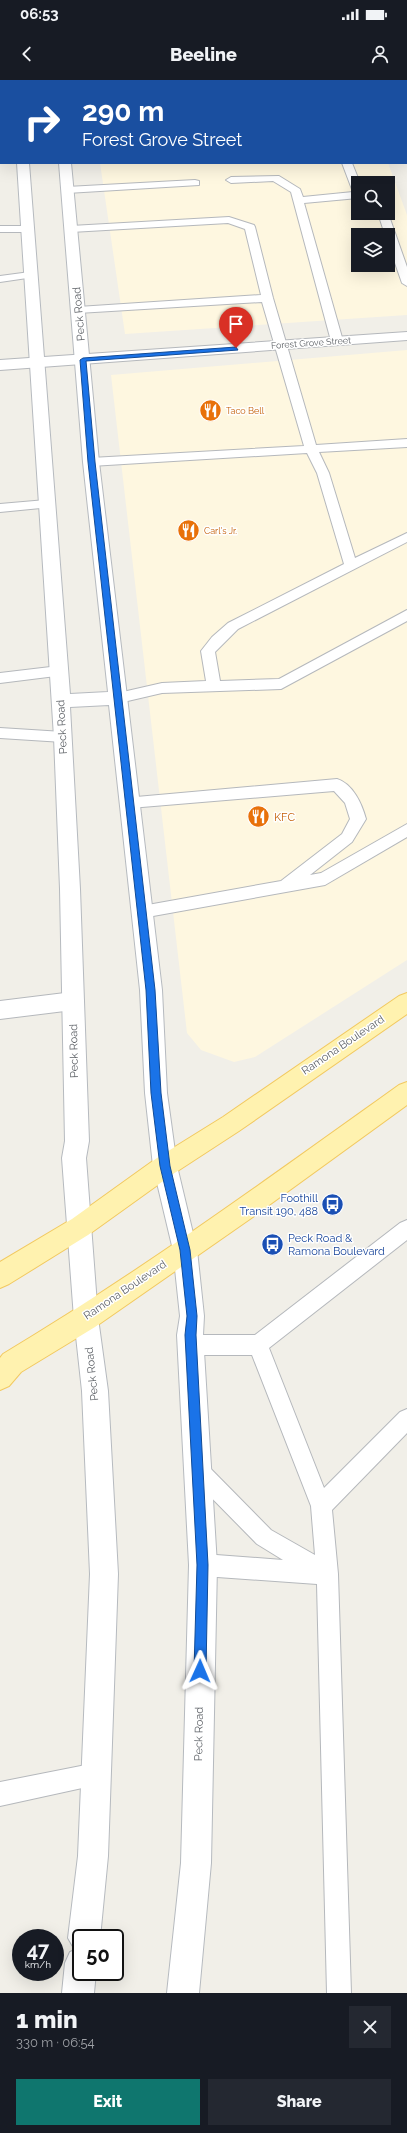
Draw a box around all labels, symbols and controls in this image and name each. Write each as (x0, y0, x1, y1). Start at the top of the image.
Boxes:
text: 06:53 (20, 5, 59, 23)
icon: back (16, 43, 38, 65)
icon: person (369, 43, 391, 65)
text: Beeline (170, 44, 237, 65)
text: 290 m (82, 95, 164, 128)
icon: right (16, 96, 68, 148)
text: Forest Grove Street (82, 129, 242, 150)
map controls (351, 176, 395, 272)
button: search (351, 176, 395, 220)
button: layers (351, 228, 395, 272)
street label: Peck Road (70, 286, 88, 342)
pin (219, 307, 253, 348)
icon: arrive (225, 313, 247, 335)
street label: Forest Grove Street (271, 335, 351, 351)
restaurant icon: Taco Bell (198, 398, 224, 424)
place label: Taco Bell (226, 406, 265, 416)
restaurant icon: Carl's Jr. (175, 518, 201, 544)
place label: Carl's Jr. (204, 526, 237, 536)
street label: Peck Road (54, 699, 70, 754)
restaurant icon: KFC (245, 804, 271, 830)
place label: KFC (274, 811, 295, 824)
street label: Ramona Boulevard (299, 1012, 387, 1077)
street label: Peck Road (67, 1024, 81, 1078)
bus stop icon: Foothill Transit 190, 488 (320, 1191, 346, 1217)
place label: Foothill Transit 190, 488 (240, 1192, 318, 1218)
bus stop icon: Peck Road & Ramona Boulevard (260, 1231, 286, 1257)
place label: Peck Road & Ramona Boulevard (288, 1232, 385, 1258)
street label: Ramona Boulevard (81, 1257, 169, 1322)
street label: Peck Road (83, 1346, 101, 1402)
position arrow (179, 1650, 221, 1692)
street label: Peck Road (192, 1707, 206, 1761)
speed limit sign: 50 (72, 1929, 124, 1981)
text: 47 (27, 1938, 49, 1962)
text: km/h (25, 1959, 51, 1970)
text: 1 min (16, 2005, 78, 2034)
button: close (349, 2006, 391, 2048)
text: 330 m · 06:54 (16, 2035, 95, 2050)
button: Exit (16, 2079, 200, 2125)
button: Share (208, 2079, 391, 2125)

